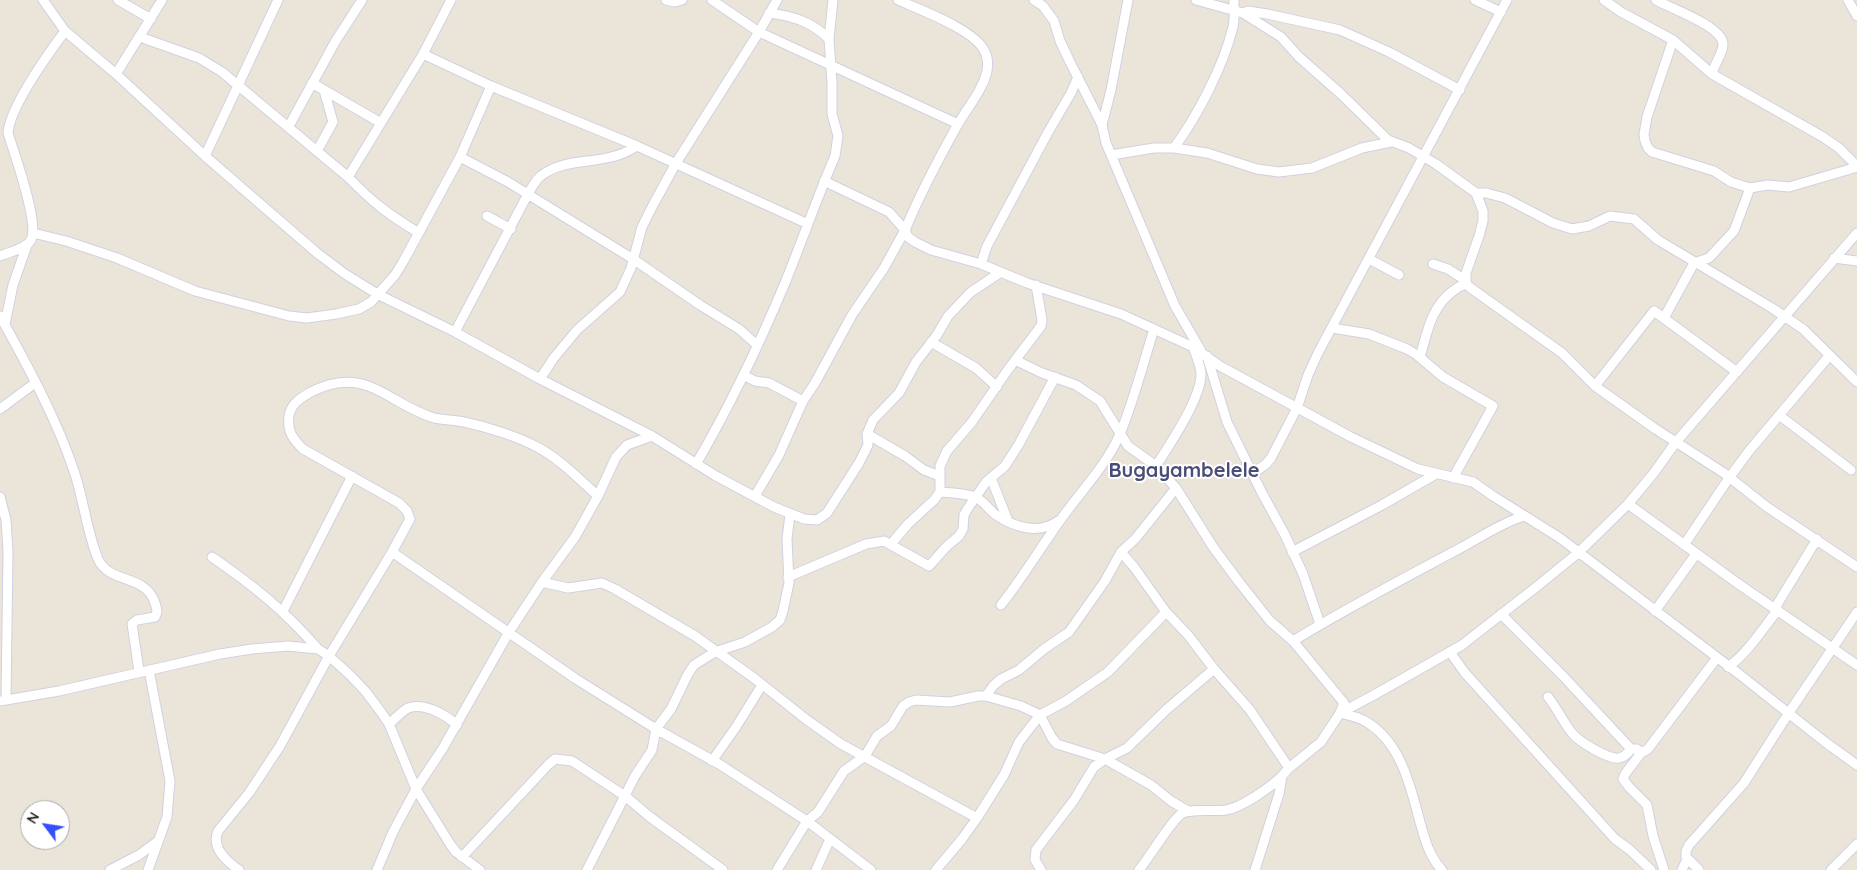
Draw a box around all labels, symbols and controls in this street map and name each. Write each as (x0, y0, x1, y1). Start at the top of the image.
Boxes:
district label: Bugayambelele (1109, 459, 1259, 483)
north arrow (20, 800, 70, 850)
text: N (23, 809, 43, 827)

